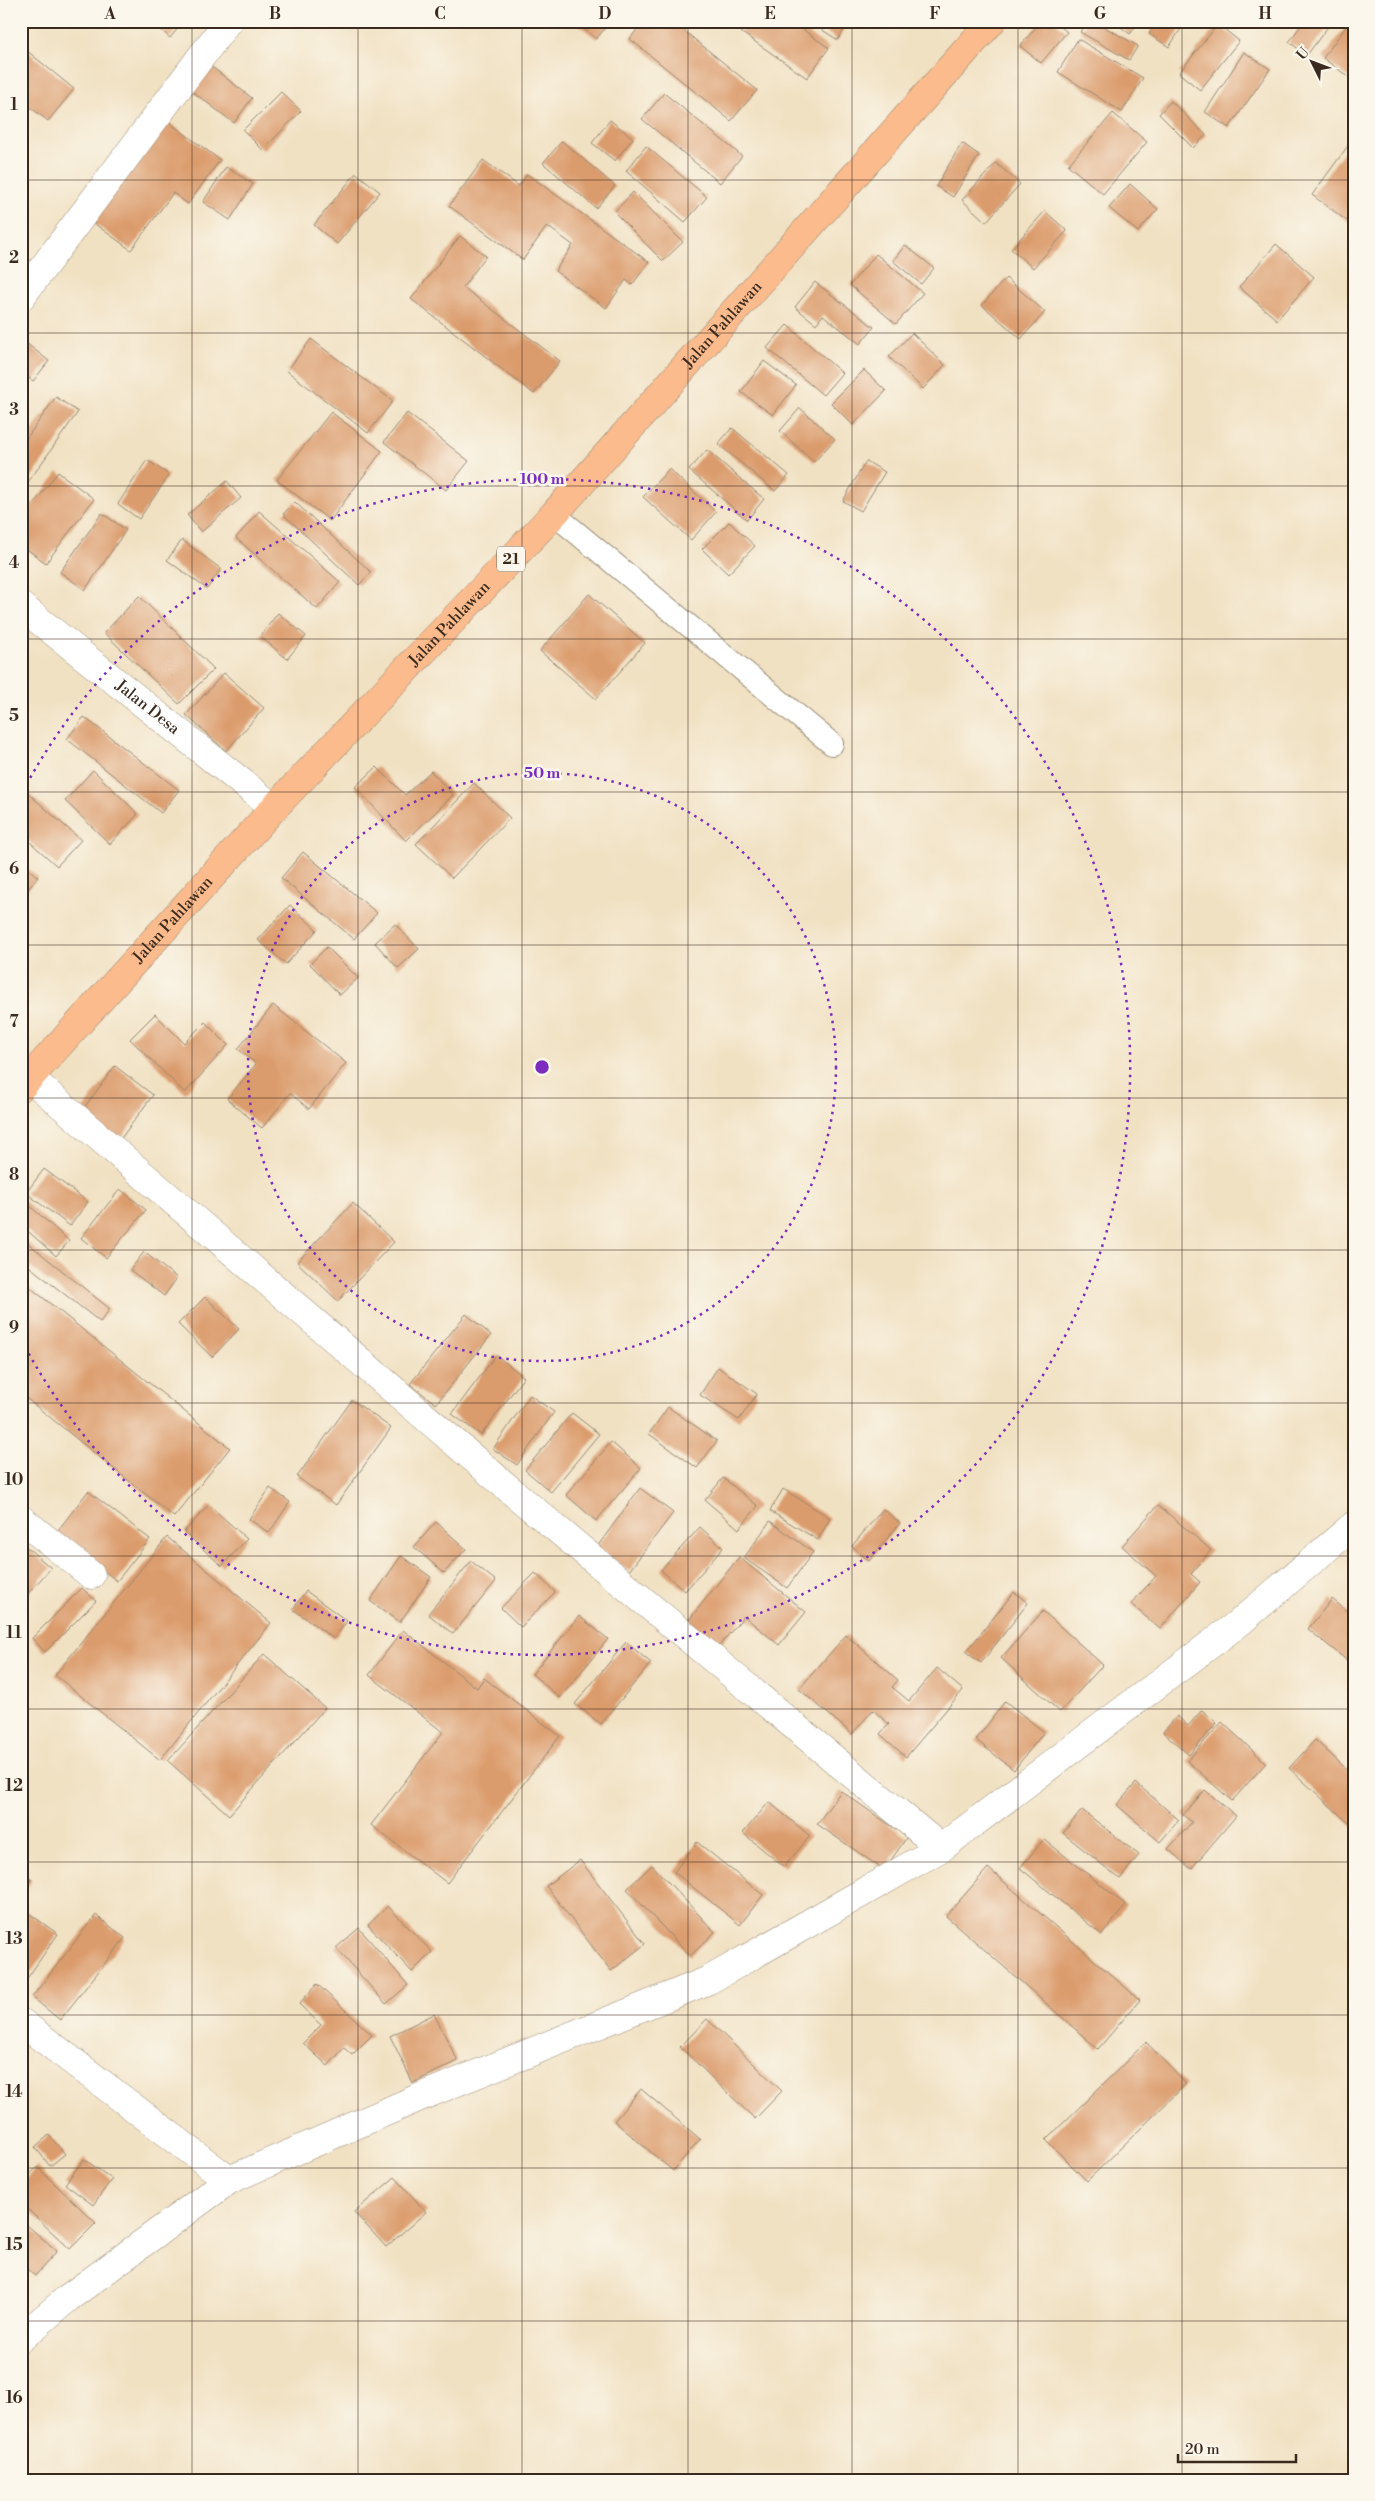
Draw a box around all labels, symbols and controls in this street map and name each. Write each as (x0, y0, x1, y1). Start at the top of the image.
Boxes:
text: A (103, 4, 116, 24)
text: B (269, 4, 281, 24)
text: C (434, 4, 446, 24)
text: D (599, 4, 612, 24)
text: E (764, 4, 776, 24)
text: F (929, 4, 941, 24)
text: G (1094, 4, 1107, 24)
text: H (1258, 4, 1272, 24)
north arrow (1288, 38, 1338, 88)
text: U (1293, 44, 1314, 64)
text: 1 (10, 95, 18, 115)
text: 2 (9, 248, 19, 268)
street label: Jalan Pahlawan (678, 277, 767, 373)
text: 3 (9, 400, 19, 420)
text: 100 m (520, 470, 565, 489)
road number: 21 (497, 546, 525, 572)
text: 4 (9, 553, 20, 573)
street label: Jalan Pahlawan (404, 577, 495, 671)
street label: Jalan Desa (111, 675, 184, 739)
text: 5 (9, 706, 19, 726)
text: 50 m (524, 764, 560, 783)
text: 6 (9, 859, 19, 879)
street label: Jalan Pahlawan (128, 872, 217, 968)
text: 7 (9, 1012, 19, 1032)
centre of rings (533, 1058, 551, 1076)
text: 8 (9, 1165, 19, 1185)
text: 9 (9, 1318, 19, 1338)
text: 10 (5, 1470, 23, 1490)
text: 11 (6, 1623, 22, 1643)
text: 12 (5, 1776, 23, 1796)
text: 13 (5, 1929, 23, 1949)
text: 14 (5, 2082, 23, 2102)
text: 15 (5, 2235, 23, 2255)
text: 16 (5, 2388, 23, 2408)
scale bar (1178, 2431, 1295, 2463)
text: 20 m (1185, 2440, 1220, 2459)

